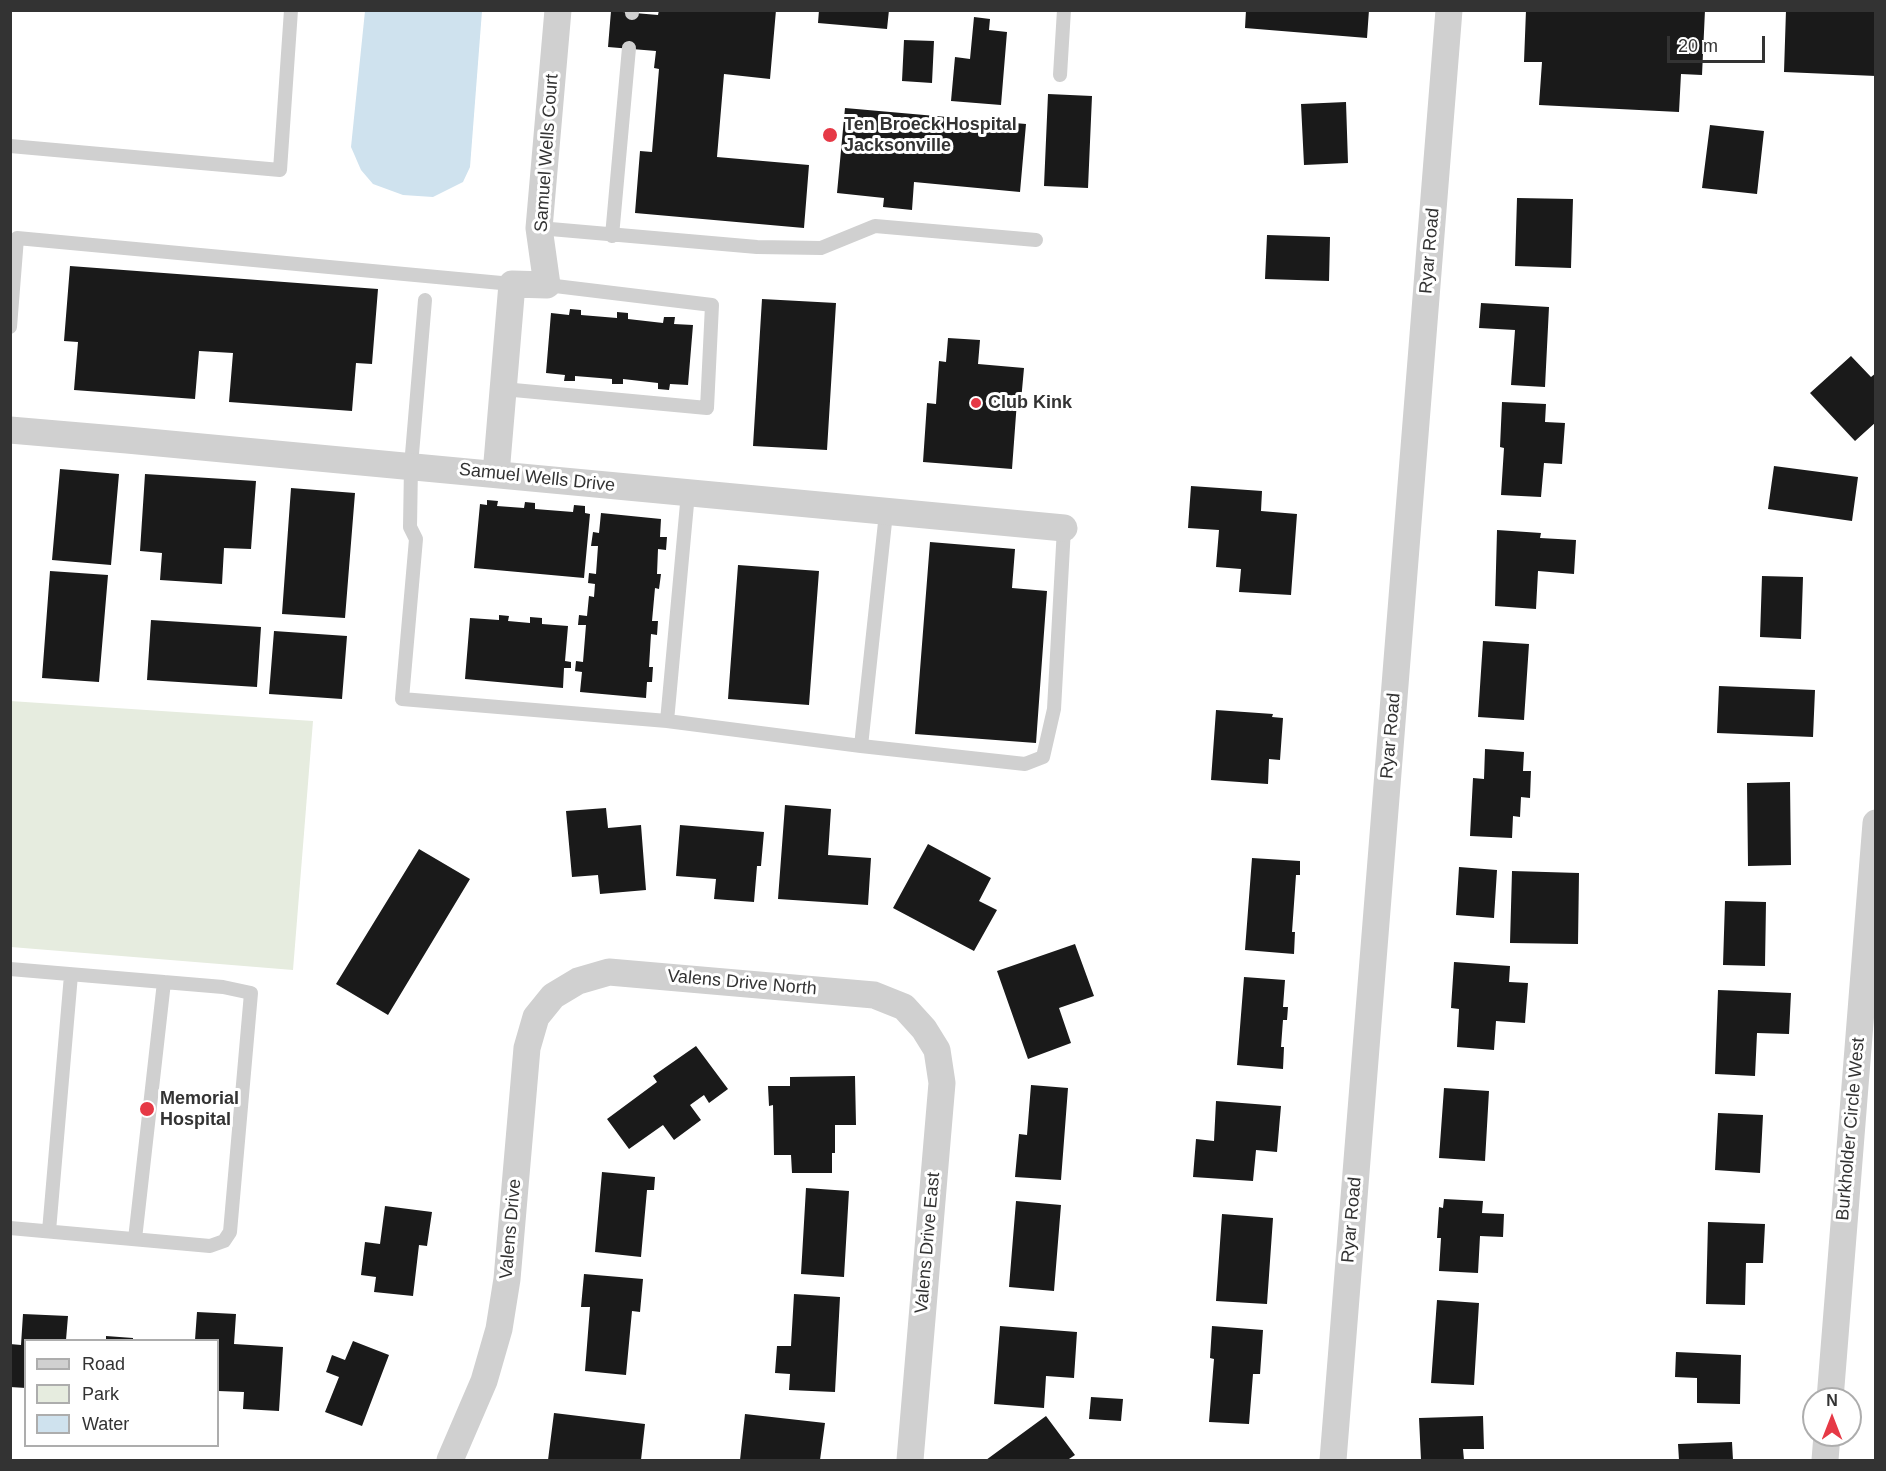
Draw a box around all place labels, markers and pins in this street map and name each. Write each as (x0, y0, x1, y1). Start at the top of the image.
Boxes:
place label: Ten Broeck Hospital Jacksonville (844, 114, 1017, 156)
marker: Ten Broeck Hospital Jacksonville (821, 126, 839, 144)
place label: Club Kink (988, 392, 1072, 414)
marker: Club Kink (969, 396, 983, 410)
place label: Memorial Hospital (160, 1088, 239, 1130)
marker: Memorial Hospital (138, 1100, 156, 1118)

